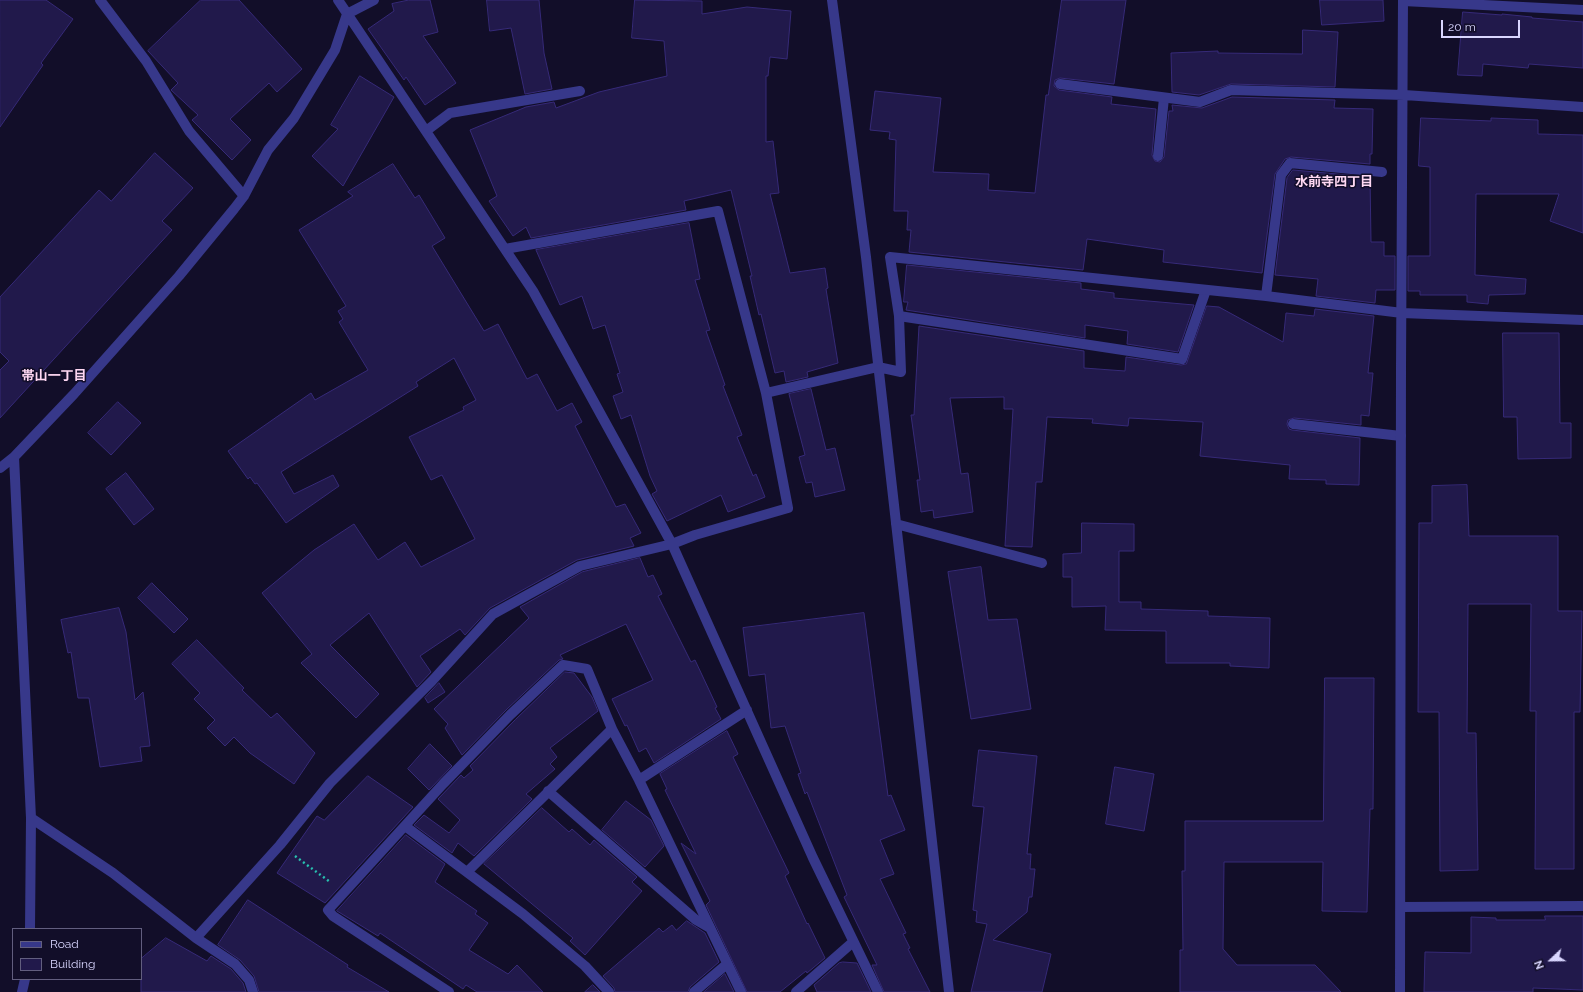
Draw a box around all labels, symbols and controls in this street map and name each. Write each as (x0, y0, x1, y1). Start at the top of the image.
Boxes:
scale bar (1443, 12, 1522, 38)
text: 20 m (1448, 20, 1476, 34)
district label: 水前寺四丁目 (1295, 174, 1373, 190)
district label: 帯山一丁目 (22, 368, 86, 384)
legend (12, 928, 142, 980)
text: Road (50, 937, 79, 951)
north arrow (1531, 940, 1571, 980)
text: Building (50, 957, 96, 971)
text: N (1532, 958, 1547, 971)

